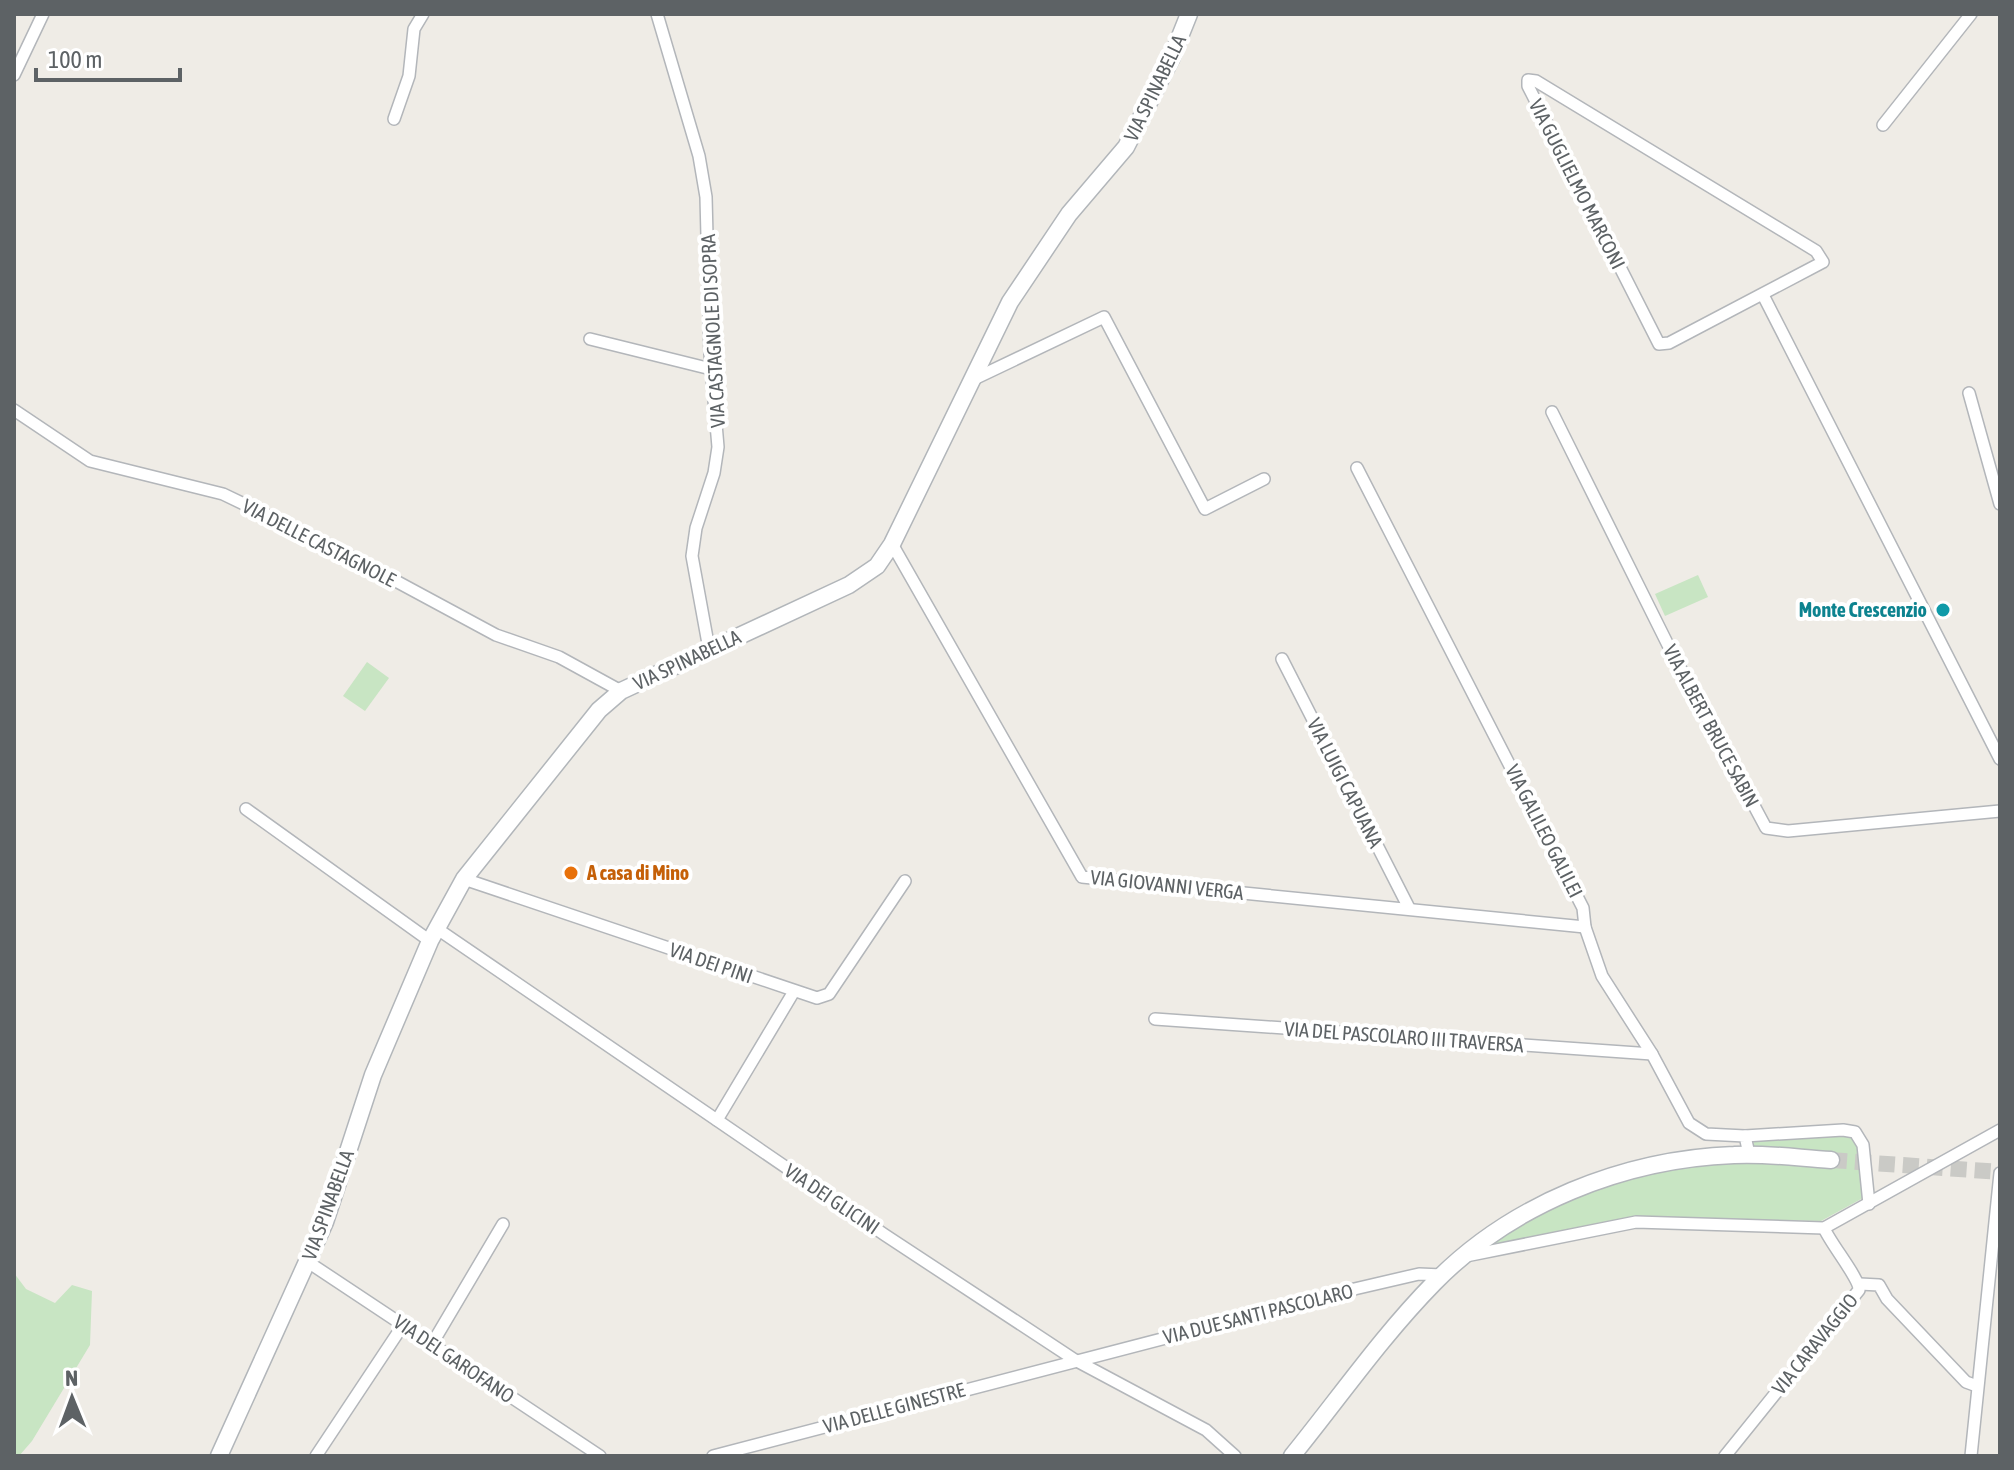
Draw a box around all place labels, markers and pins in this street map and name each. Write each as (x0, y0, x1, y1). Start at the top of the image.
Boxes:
place label: Monte Crescenzio (1799, 598, 1927, 621)
marker: Monte Crescenzio (1934, 601, 1952, 619)
place label: A casa di Mino (586, 861, 689, 884)
marker: A casa di Mino (562, 864, 580, 882)

